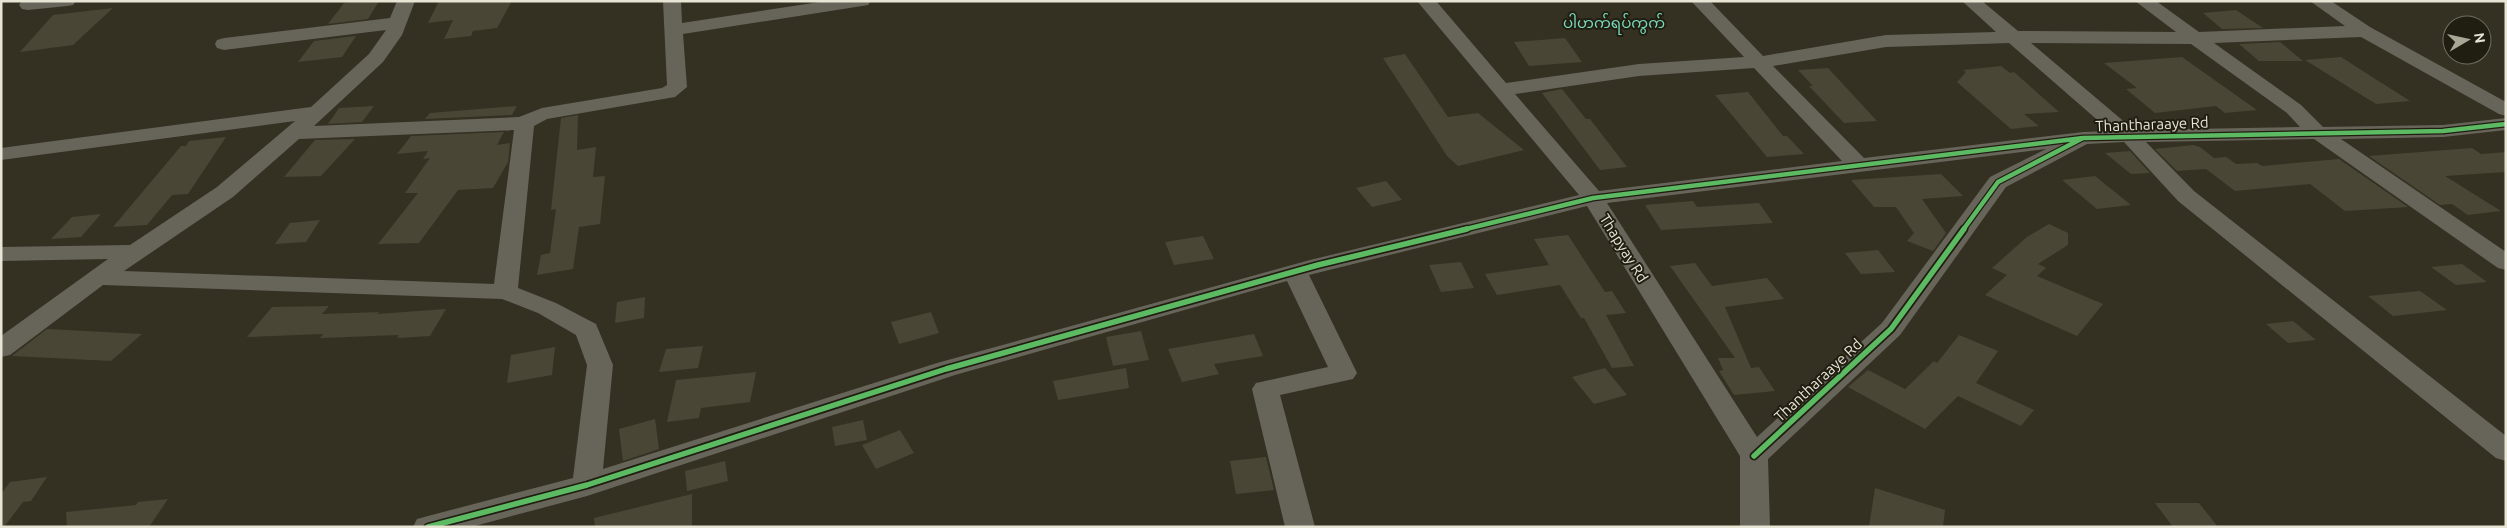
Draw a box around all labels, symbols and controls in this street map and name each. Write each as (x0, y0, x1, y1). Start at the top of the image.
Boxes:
district label: ပါဟက်ရပ်ကွက် (1563, 13, 1665, 35)
north arrow (2442, 15, 2492, 65)
text: N (2471, 32, 2489, 44)
street label: Thantharaaye Rd (2095, 114, 2209, 134)
street label: Thapyay Rd (1596, 211, 1652, 285)
street label: Thantharaaye Rd (1771, 335, 1865, 425)

